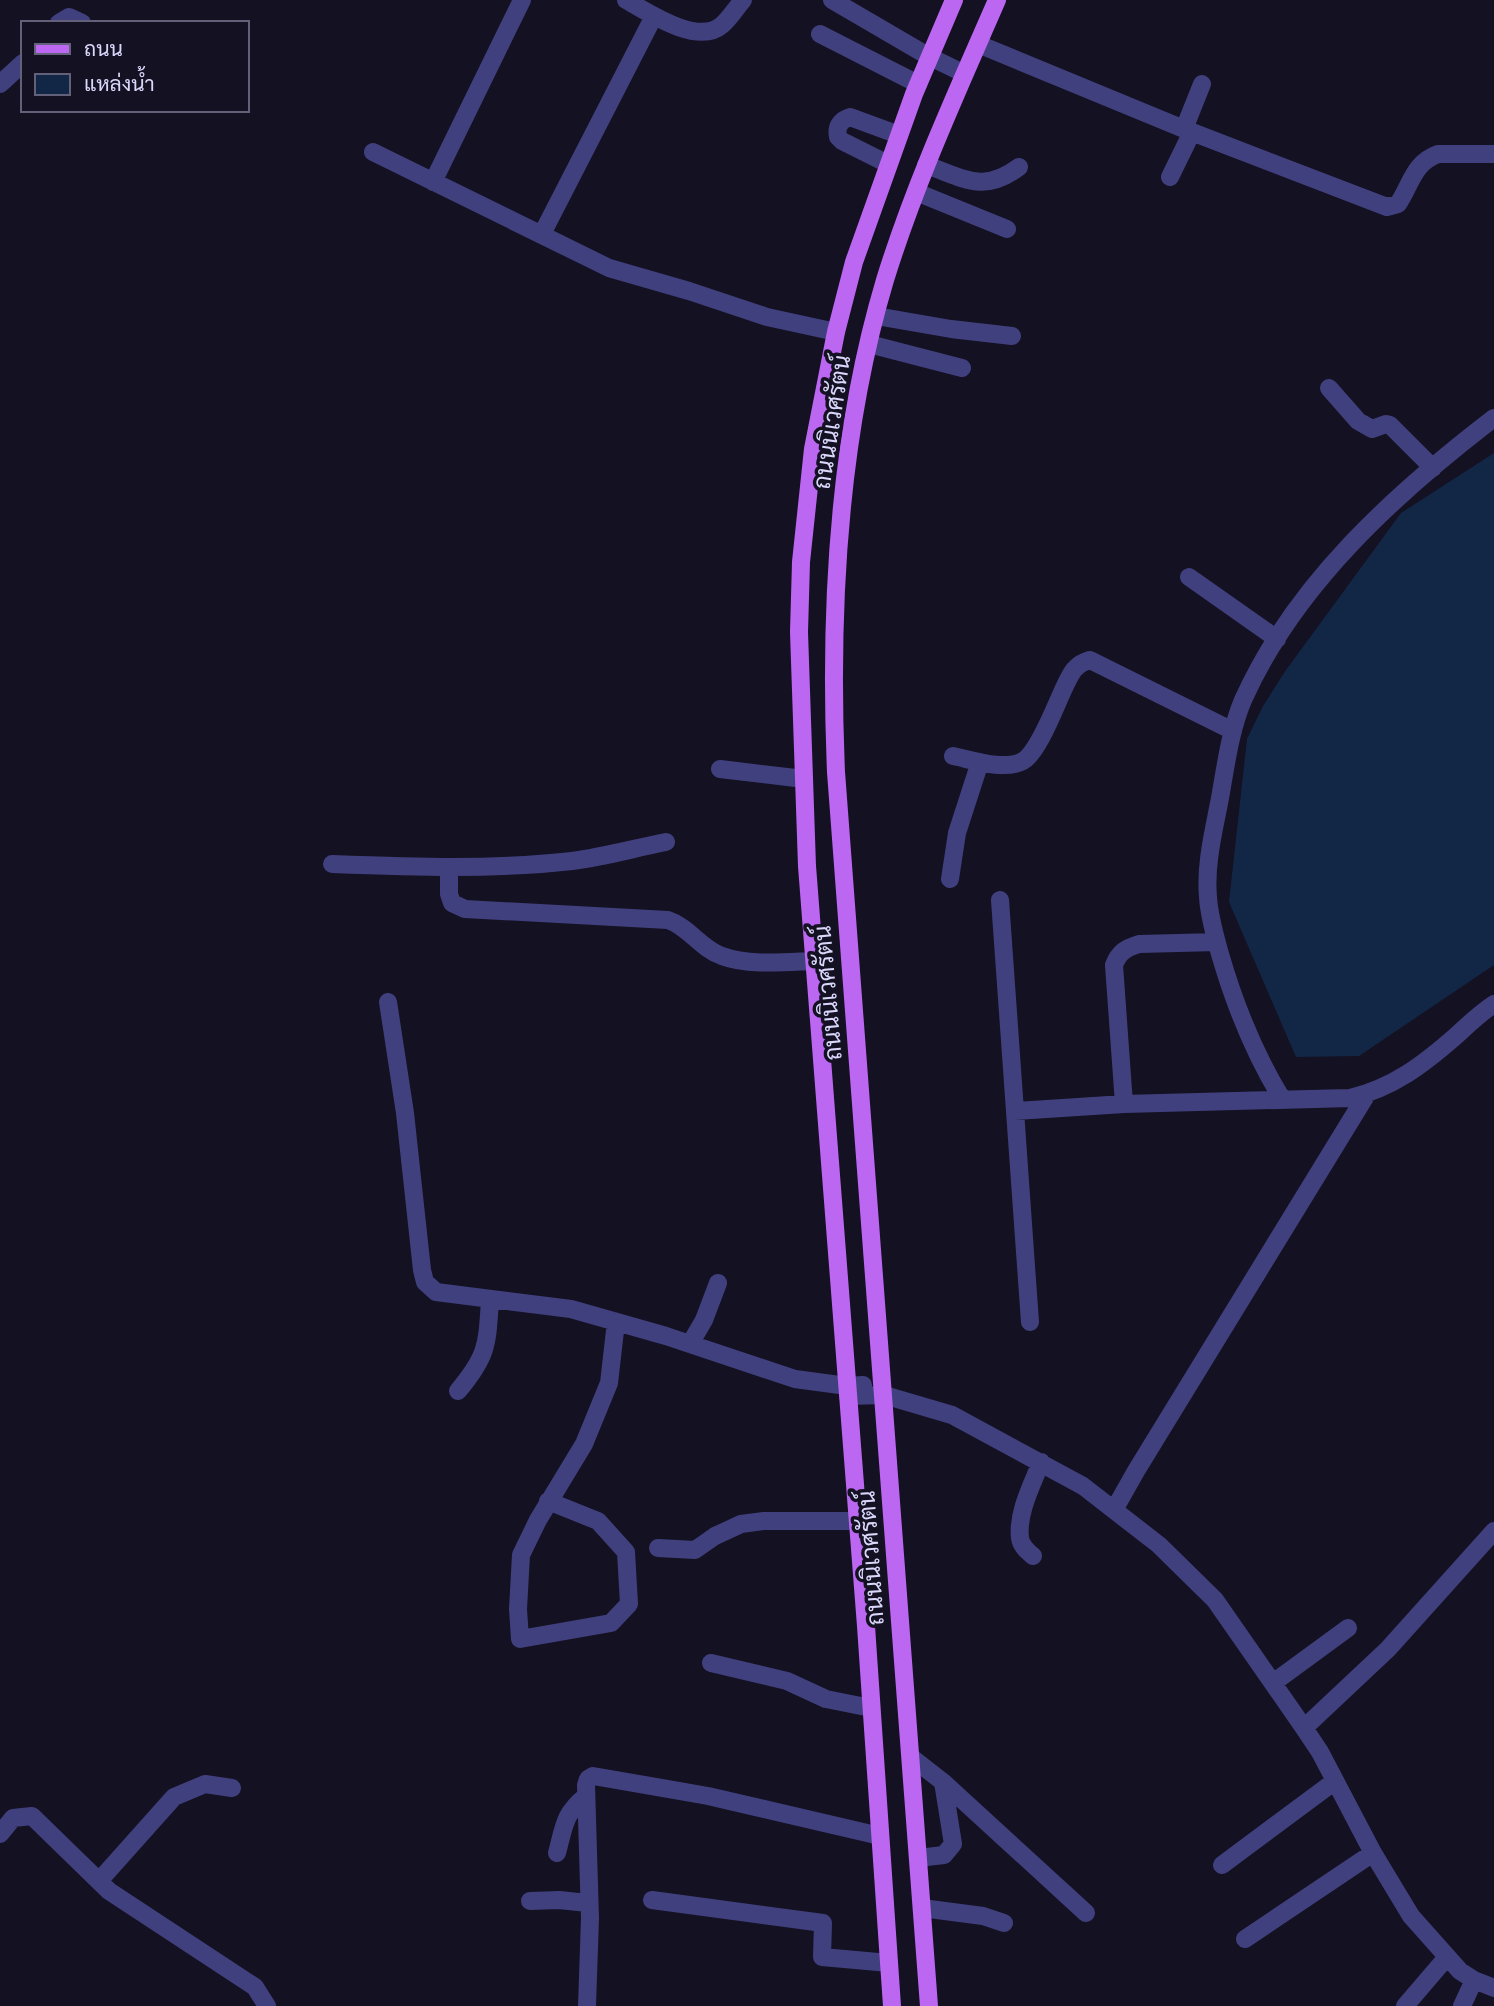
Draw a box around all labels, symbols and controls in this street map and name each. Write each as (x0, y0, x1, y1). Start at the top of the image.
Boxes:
legend (21, 21, 248, 112)
text: ถนน (84, 39, 123, 60)
text: แหล่งน้ำ (84, 66, 155, 95)
street label: ถนนนิเวศรัตน์ (806, 353, 855, 491)
street label: ถนนนิเวศรัตน์ (806, 924, 847, 1062)
street label: ถนนนิเวศรัตน์ (850, 1490, 889, 1627)

